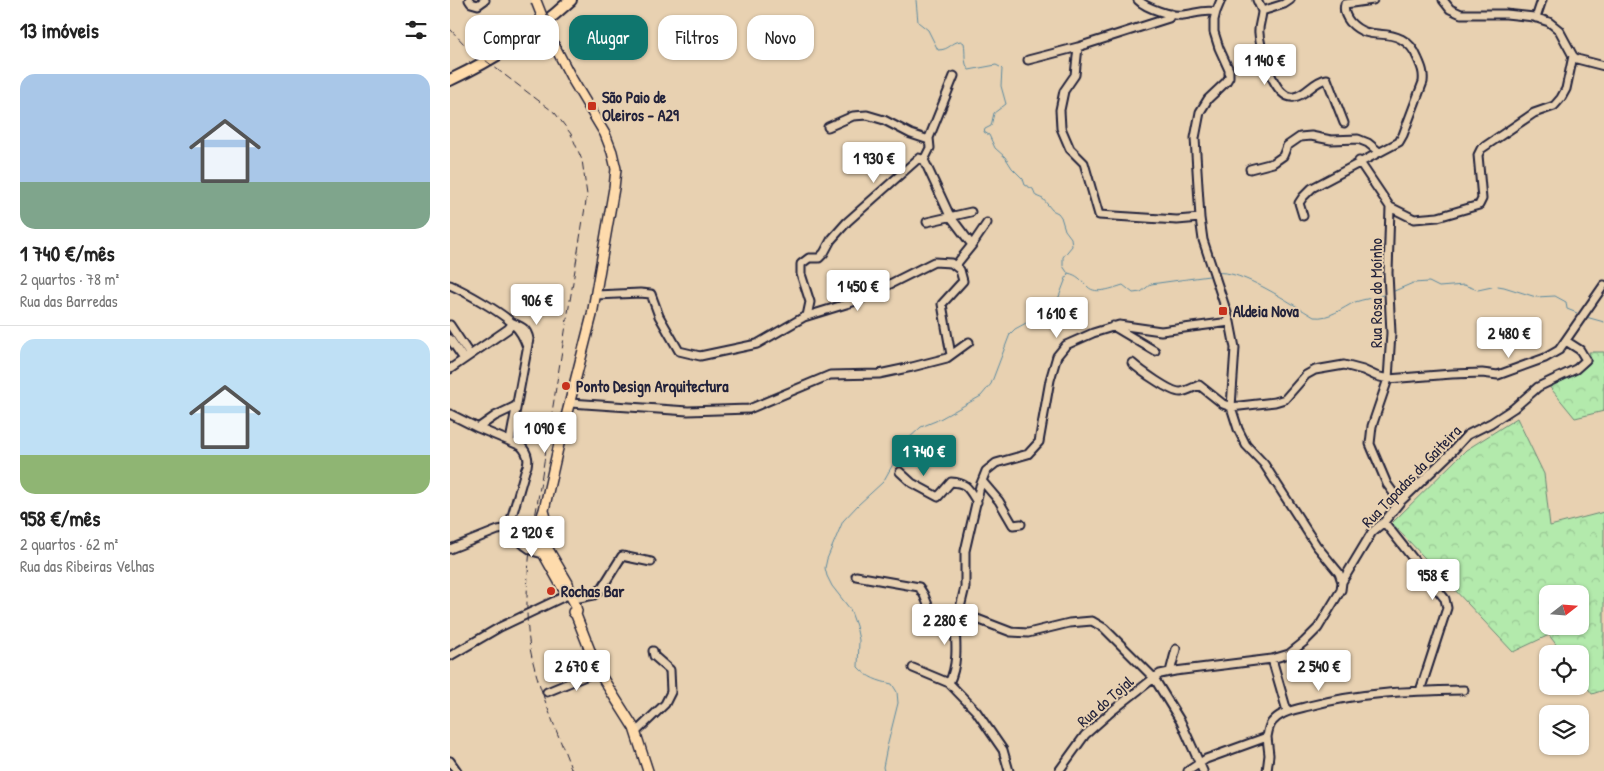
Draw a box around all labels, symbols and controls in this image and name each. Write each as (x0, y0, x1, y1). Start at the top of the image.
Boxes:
chip: Comprar (465, 15, 559, 60)
chip: Alugar (569, 15, 648, 60)
chip: Filtros (658, 15, 737, 60)
chip: Novo (747, 15, 814, 60)
text: 13 imóveis (20, 16, 99, 45)
icon: filters (402, 16, 430, 44)
pin: 1 140 € (1219, 44, 1311, 86)
text: 1 140 € (1245, 49, 1285, 71)
place label: São Paio de Oleiros - A29 (602, 86, 679, 126)
marker: São Paio de Oleiros - A29 (586, 100, 598, 112)
icon: home (180, 106, 270, 196)
pin: 1 930 € (828, 142, 920, 184)
text: 1 930 € (853, 147, 895, 169)
street label: Rua Rosa do Moínho (1365, 238, 1387, 348)
text: 1 740 €/mês (20, 239, 115, 268)
text: 2 quartos · 78 m² (20, 268, 119, 290)
pin: 1 450 € (812, 270, 904, 312)
text: 1 450 € (838, 275, 878, 297)
pin: 906 € (502, 284, 572, 326)
text: 906 € (522, 289, 552, 311)
text: Rua das Barredas (20, 290, 118, 312)
pin: 1 610 € (1011, 296, 1103, 339)
place label: Aldeia Nova (1233, 300, 1300, 322)
text: 1 610 € (1037, 302, 1077, 324)
marker: Aldeia Nova (1217, 305, 1229, 317)
pin: 2 480 € (1463, 316, 1555, 359)
text: 2 480 € (1488, 322, 1530, 344)
icon: home (180, 372, 270, 462)
place label: Ponto Design Arquitectura (576, 375, 729, 398)
marker: Ponto Design Arquitectura (560, 380, 572, 392)
pin: 1 090 € (499, 412, 591, 454)
text: 1 090 € (524, 417, 566, 439)
street label: Rua Tapadas da Gaiteira (1356, 420, 1466, 532)
pin: 1 740 € (878, 434, 970, 477)
text: 1 740 € (903, 440, 945, 462)
text: 958 €/mês (20, 504, 100, 533)
pin: 2 920 € (486, 516, 578, 558)
text: 2 920 € (510, 521, 554, 543)
text: 2 quartos · 62 m² (20, 533, 118, 555)
text: Rua das Ribeiras Velhas (20, 555, 154, 577)
pin: 958 € (1398, 558, 1468, 601)
text: 958 € (1418, 564, 1448, 586)
place label: Rochas Bar (561, 580, 625, 602)
marker: Rochas Bar (545, 585, 557, 597)
north arrow (1539, 585, 1589, 635)
map controls (1539, 585, 1589, 755)
pin: 2 280 € (899, 604, 991, 646)
text: 2 280 € (923, 609, 967, 631)
button: locate (1539, 645, 1589, 695)
pin: 2 670 € (531, 650, 623, 692)
pin: 2 540 € (1273, 650, 1365, 692)
text: 2 670 € (555, 655, 599, 677)
text: 2 540 € (1298, 655, 1340, 677)
street label: Rua do Tojal (1072, 670, 1139, 732)
button: layers (1539, 705, 1589, 755)

